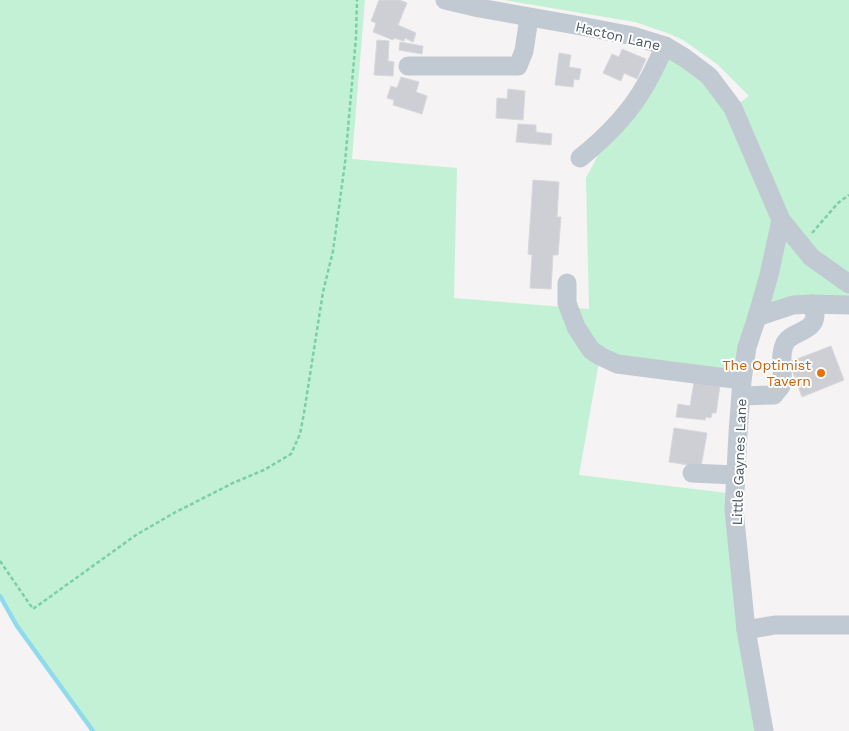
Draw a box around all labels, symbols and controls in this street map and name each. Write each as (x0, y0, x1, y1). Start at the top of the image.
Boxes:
street label: Hacton Lane (574, 18, 662, 54)
place label: The Optimist Tavern (722, 357, 811, 389)
marker: The Optimist Tavern (815, 367, 827, 379)
street label: Little Gaynes Lane (729, 398, 749, 526)

